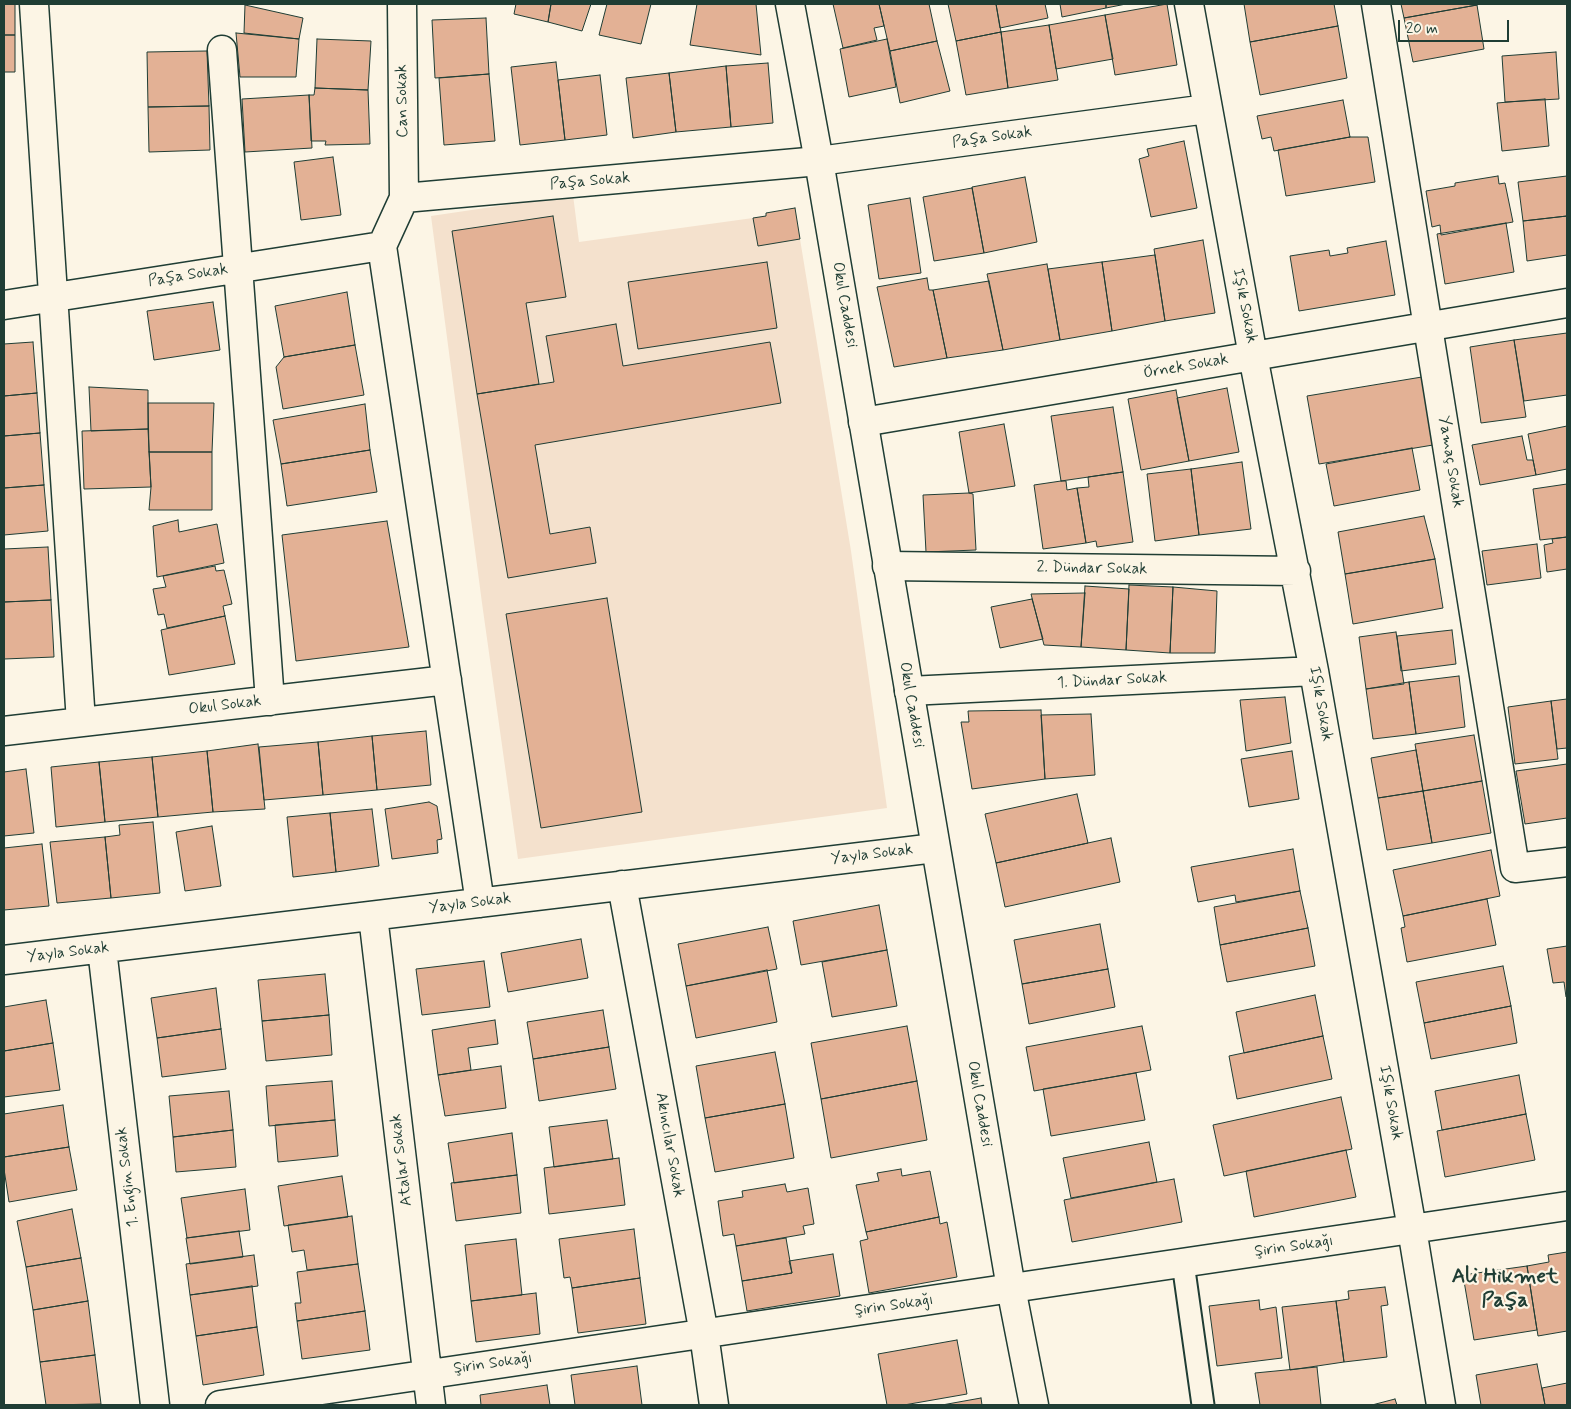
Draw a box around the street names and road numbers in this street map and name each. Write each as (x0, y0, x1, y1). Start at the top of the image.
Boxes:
street label: Can Sokak (393, 64, 413, 138)
street label: Paşa Sokak (951, 123, 1033, 153)
street label: Paşa Sokak (549, 169, 631, 195)
street label: Paşa Sokak (147, 260, 229, 292)
street label: Okul Caddesi (827, 260, 861, 350)
street label: Işık Sokak (1227, 267, 1261, 345)
street label: Örnek Sokak (1142, 350, 1230, 384)
street label: Yamaç Sokak (1433, 415, 1467, 509)
street label: 2. Dündar Sokak (1037, 558, 1147, 580)
street label: Okul Caddesi (894, 660, 928, 750)
street label: Işık Sokak (1304, 665, 1336, 743)
street label: 1. Dündar Sokak (1057, 669, 1167, 693)
street label: Okul Sokak (188, 692, 262, 720)
street label: Yayla Sokak (830, 840, 914, 870)
street label: Yayla Sokak (428, 889, 512, 919)
street label: Yayla Sokak (26, 938, 110, 968)
street label: Okul Caddesi (962, 1059, 996, 1149)
street label: Işık Sokak (1374, 1064, 1406, 1142)
street label: Akıncılar Sokak (650, 1091, 688, 1199)
street label: Atalar Sokak (387, 1113, 417, 1207)
street label: 1. Engin Sokak (112, 1126, 144, 1228)
street label: Şirin Sokağı (1253, 1232, 1335, 1262)
street label: Şirin Sokağı (853, 1291, 935, 1321)
street label: Şirin Sokağı (452, 1349, 534, 1379)

